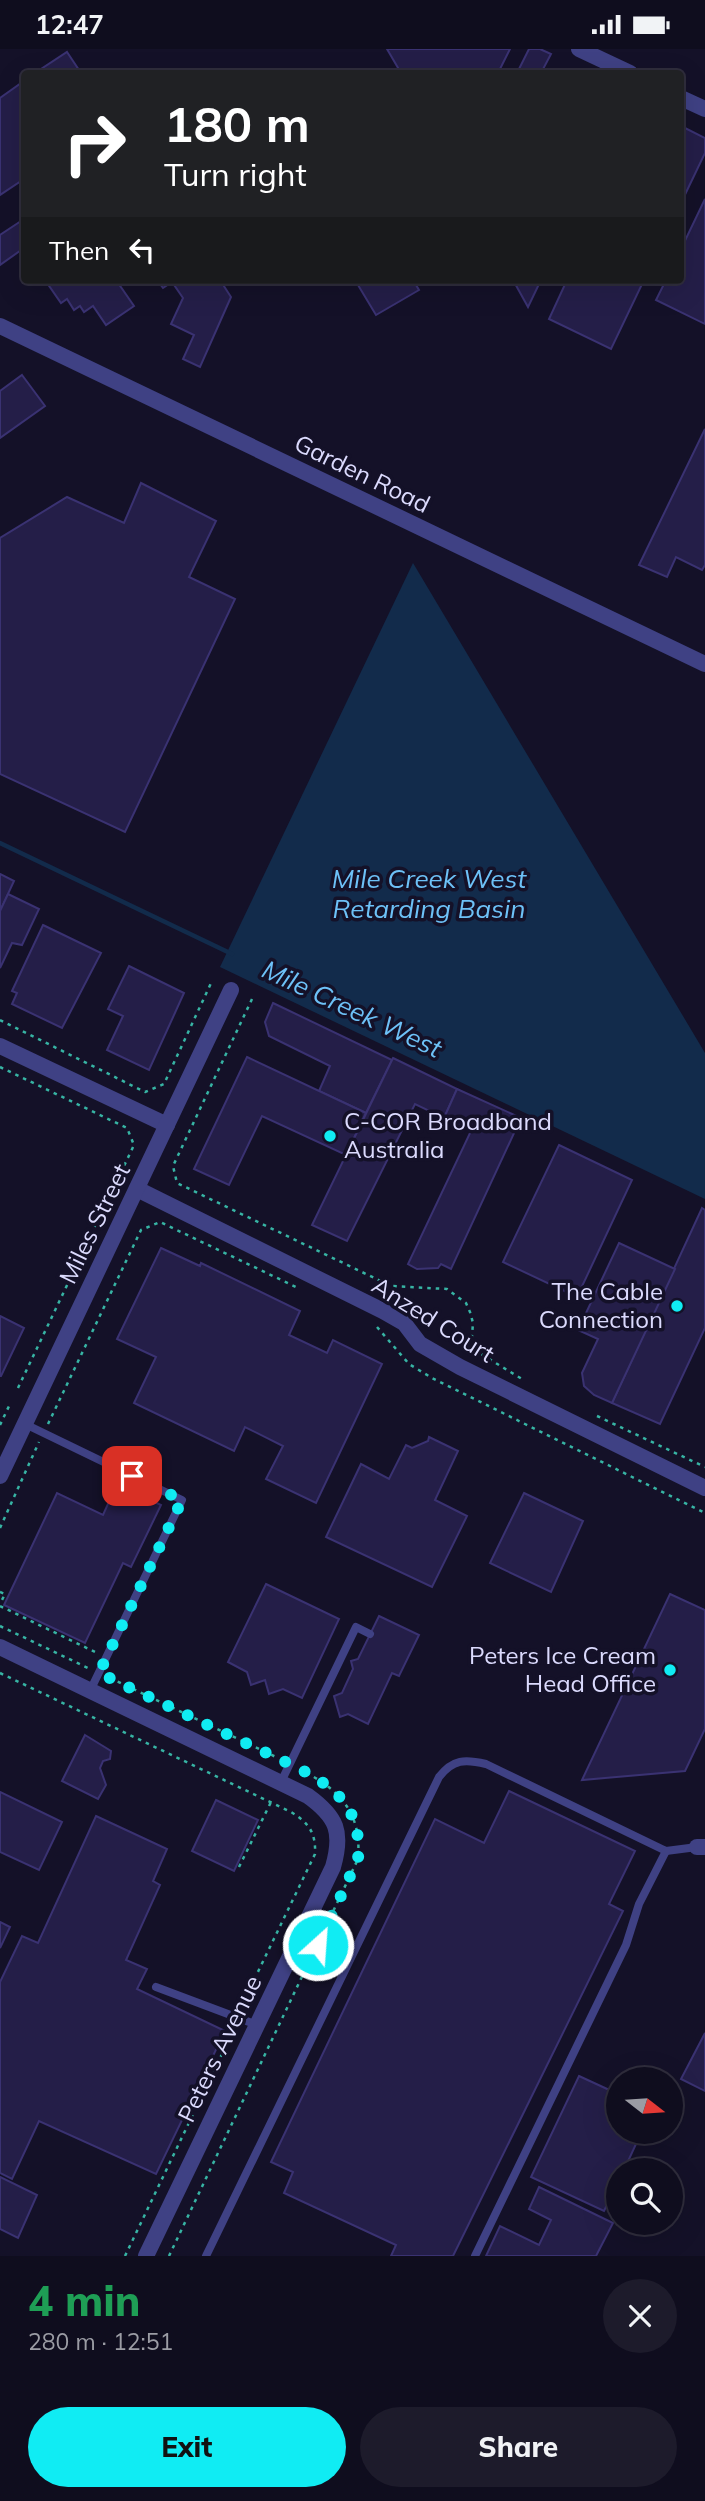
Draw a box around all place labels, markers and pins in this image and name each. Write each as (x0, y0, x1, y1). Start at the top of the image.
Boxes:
place label: C-COR Broadband Australia (344, 1106, 552, 1164)
marker: C-COR Broadband Australia (322, 1128, 338, 1144)
place label: The Cable Connection (539, 1276, 663, 1334)
marker: The Cable Connection (669, 1298, 685, 1314)
pin (102, 1446, 162, 1506)
place label: Peters Ice Cream Head Office (469, 1640, 656, 1698)
marker: Peters Ice Cream Head Office (662, 1662, 678, 1678)

